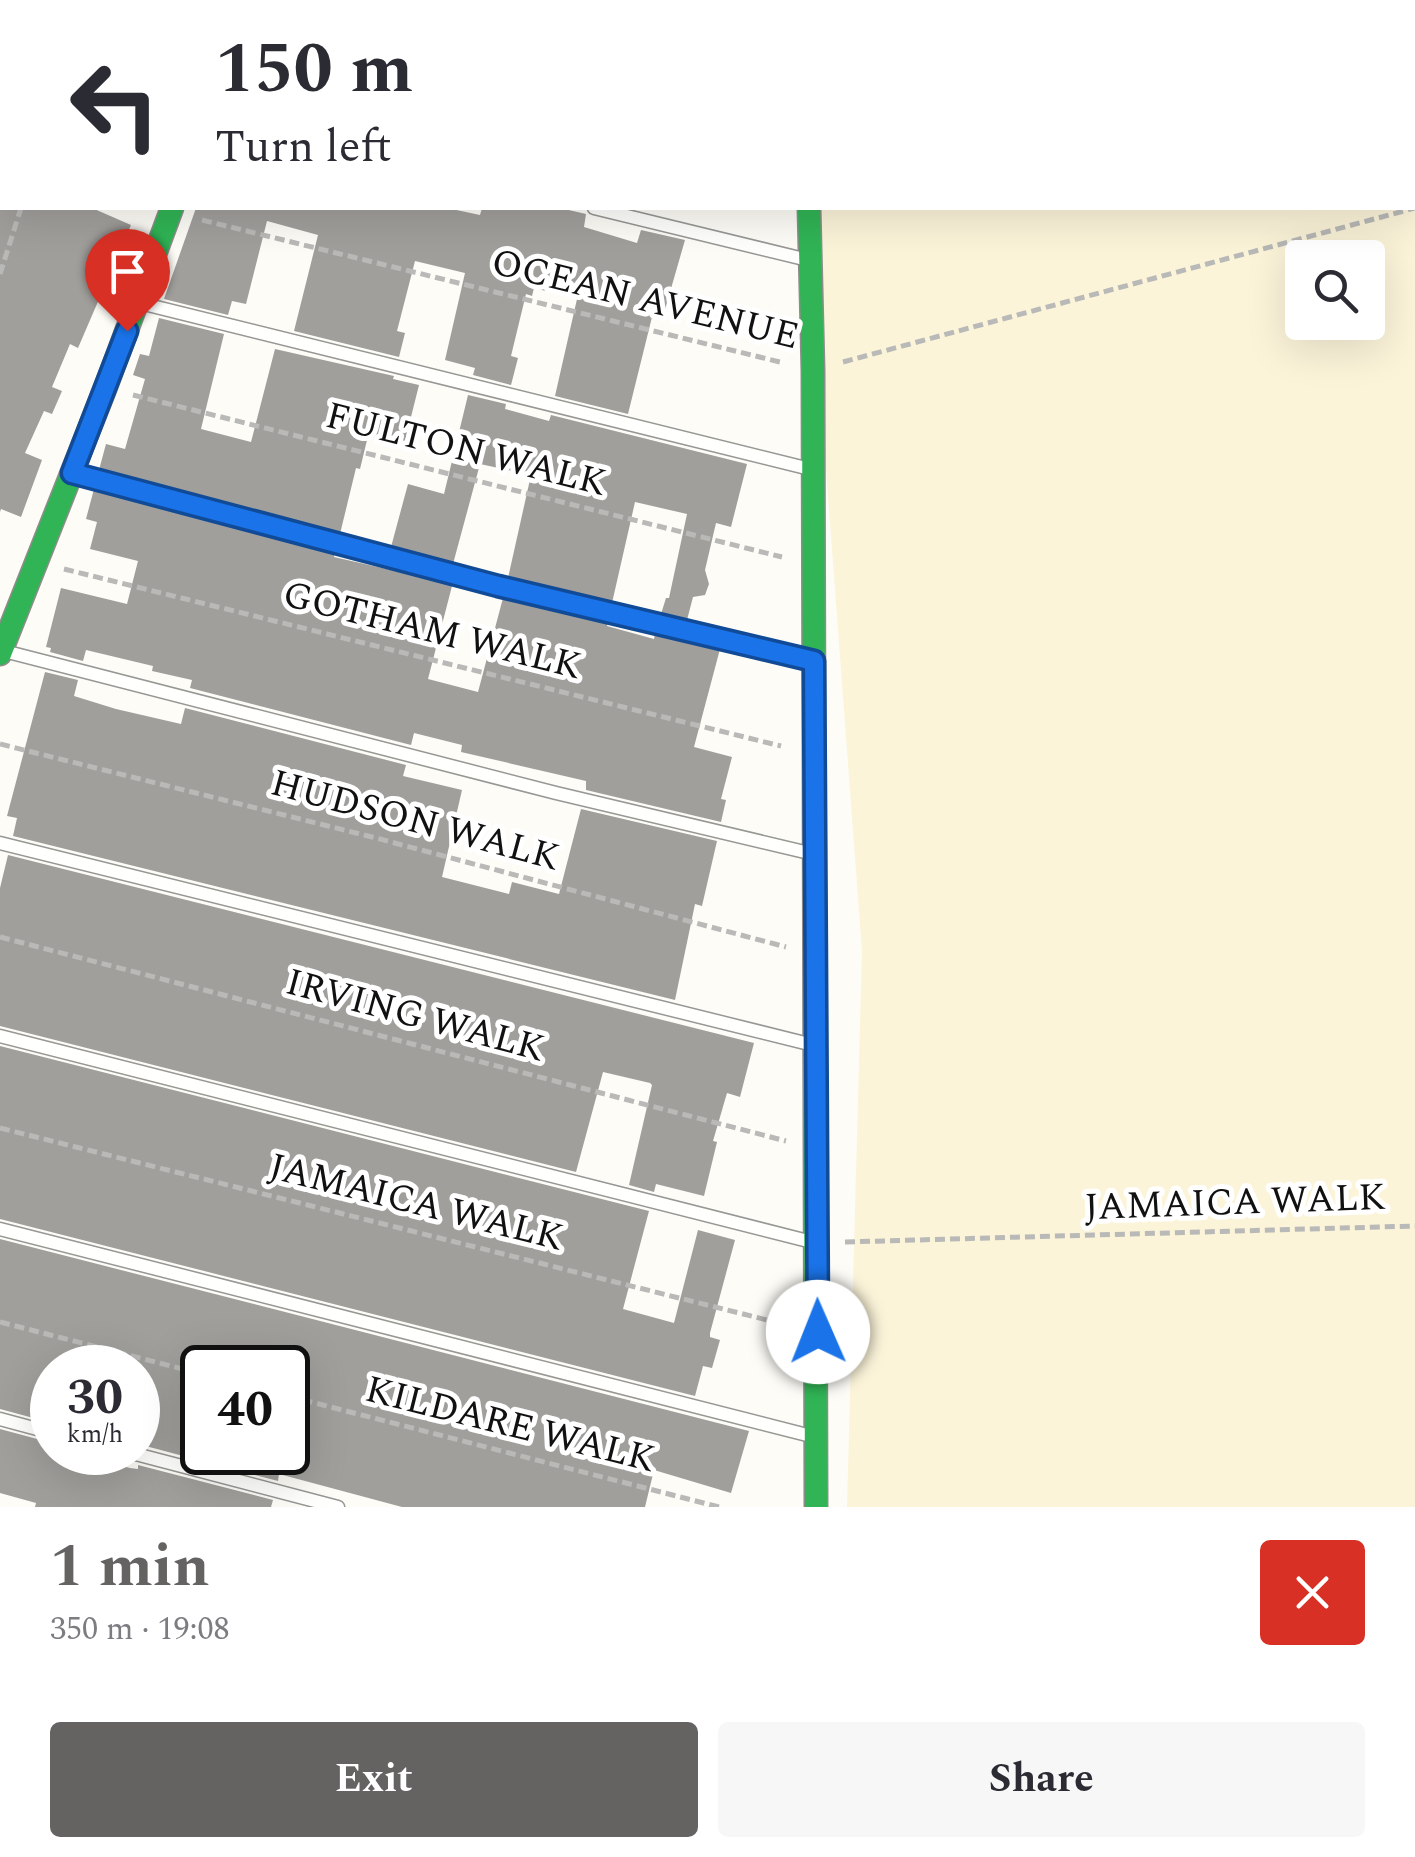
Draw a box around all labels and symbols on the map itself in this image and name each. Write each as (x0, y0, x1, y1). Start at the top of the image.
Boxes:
pin (85, 229, 170, 332)
street label: OCEAN AVENUE (485, 234, 805, 366)
street label: FULTON WALK (319, 387, 613, 513)
street label: GOTHAM WALK (277, 566, 587, 696)
street label: HUDSON WALK (264, 755, 566, 887)
street label: IRVING WALK (279, 954, 551, 1078)
street label: JAMAICA WALK (263, 1138, 569, 1268)
street label: JAMAICA WALK (1083, 1169, 1387, 1237)
position arrow (766, 1280, 870, 1384)
speed limit sign: 40 (180, 1345, 310, 1475)
street label: KILDARE WALK (359, 1361, 661, 1489)

